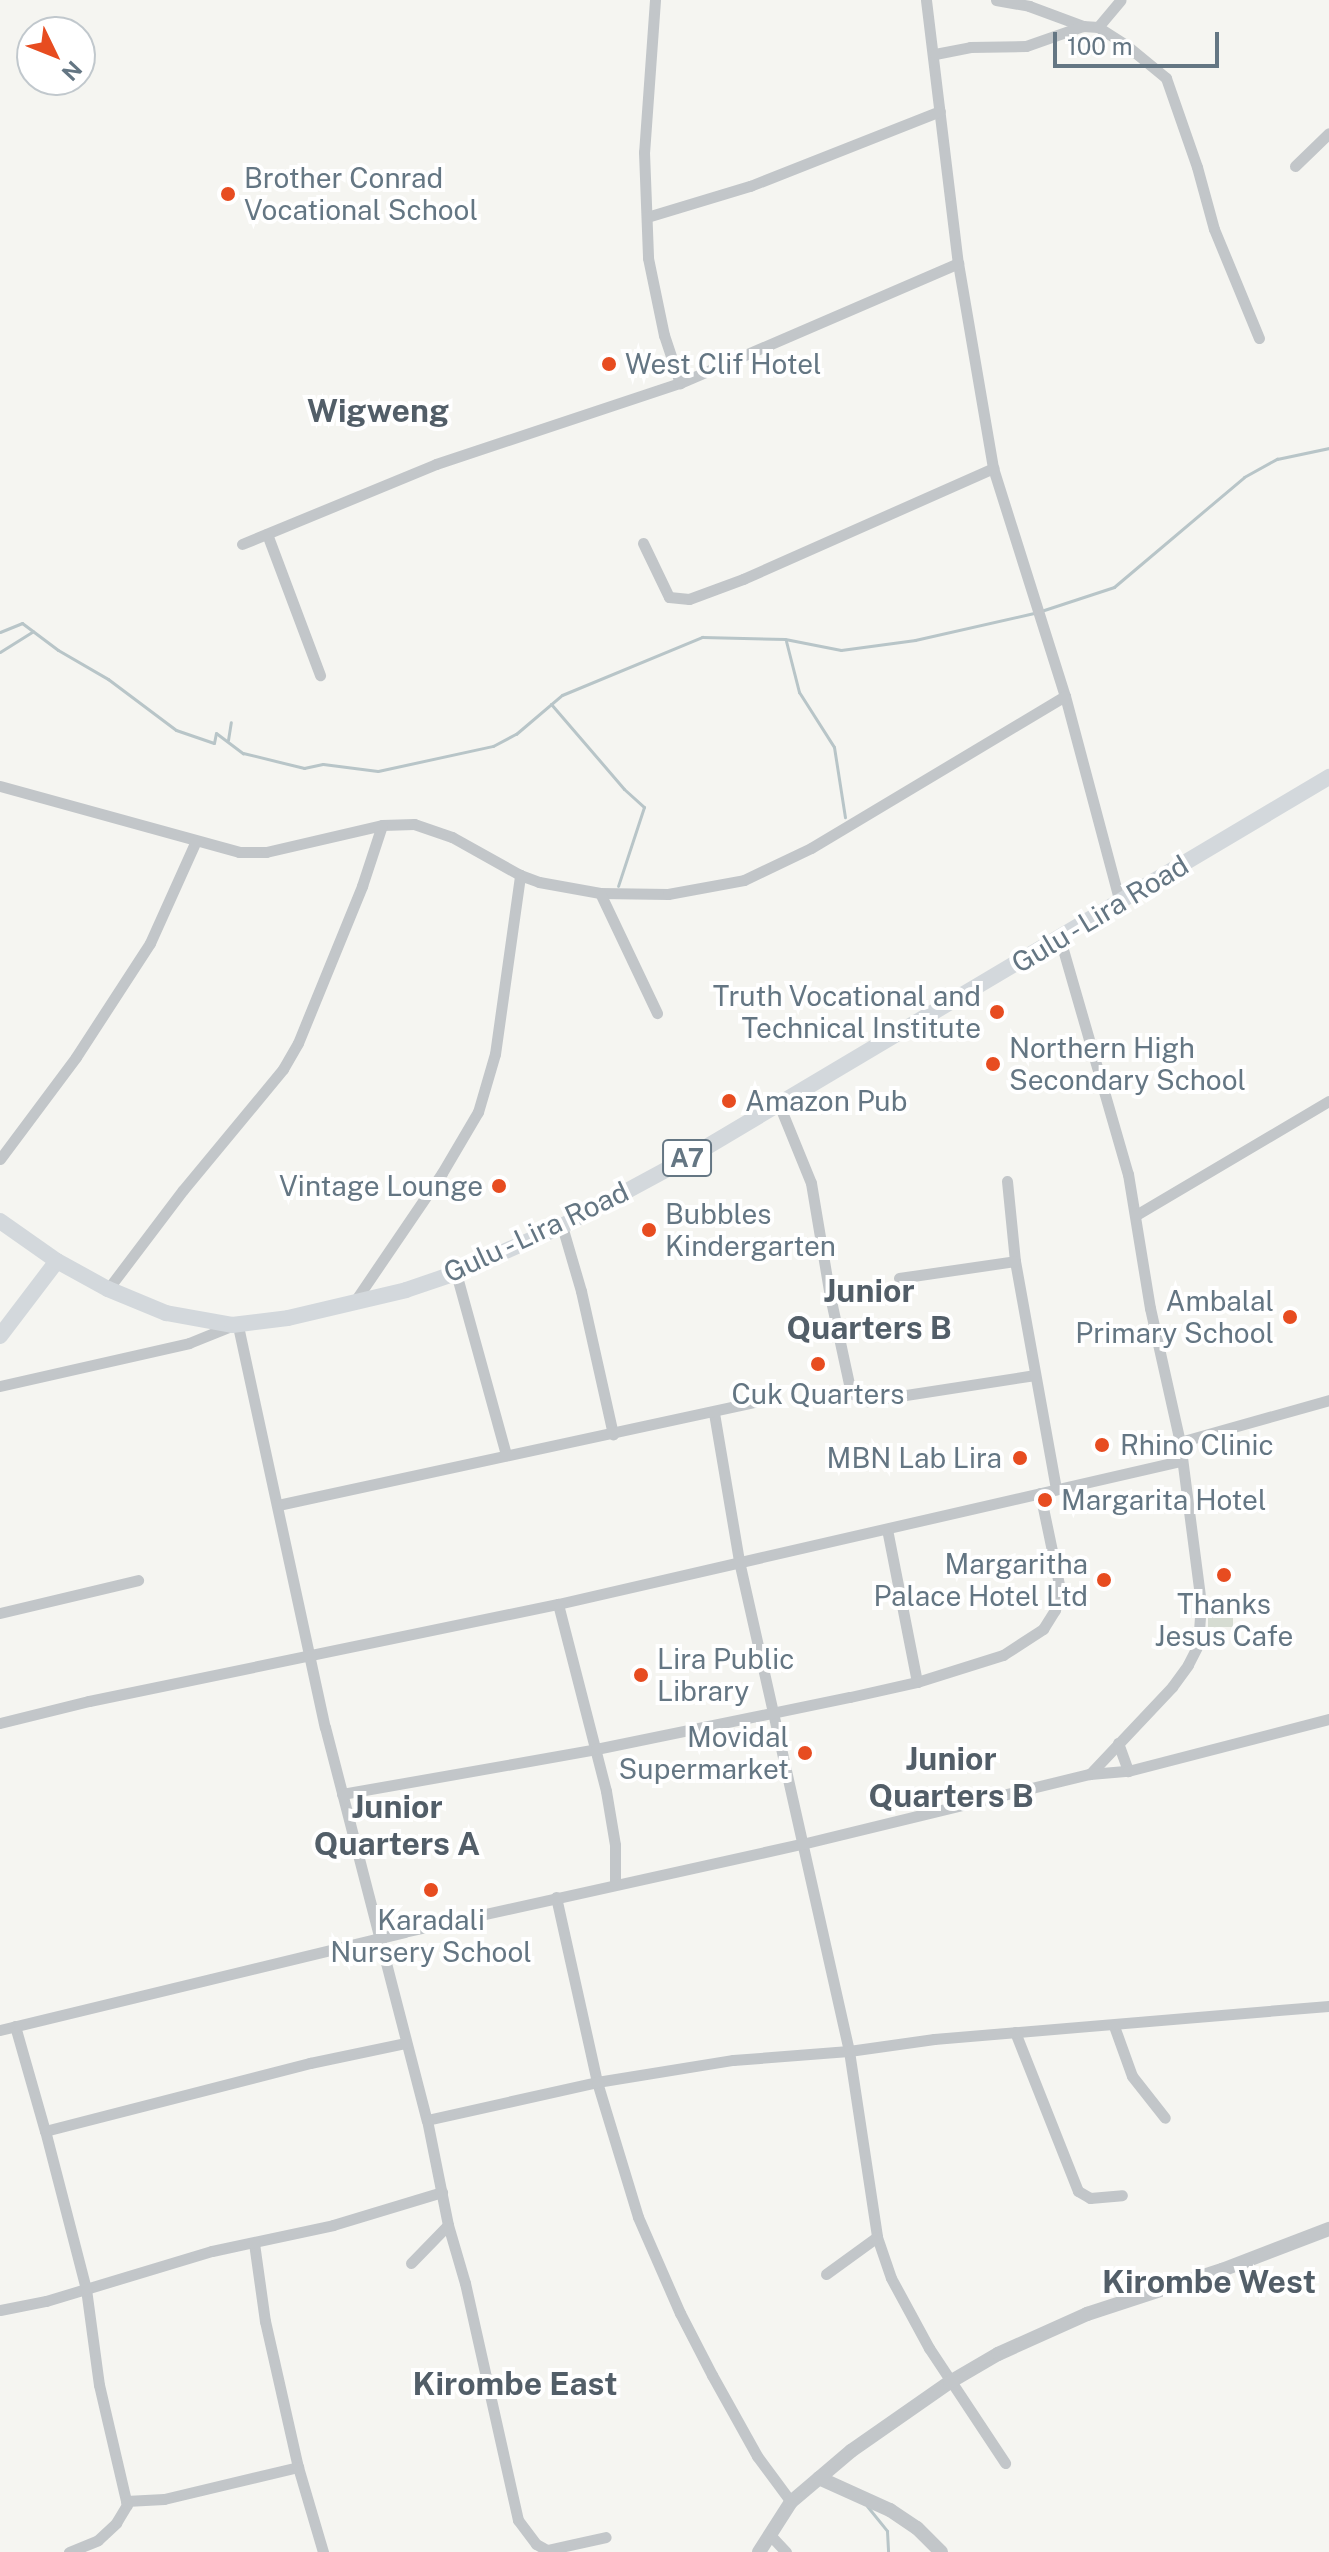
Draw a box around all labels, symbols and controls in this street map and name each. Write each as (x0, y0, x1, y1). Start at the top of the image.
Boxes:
north arrow (16, 16, 96, 96)
scale bar (1057, 16, 1223, 66)
text: 100 m (1067, 32, 1133, 60)
text: N (57, 56, 87, 86)
place label: Brother Conrad Vocational School (244, 161, 478, 227)
marker: Brother Conrad Vocational School (219, 185, 237, 203)
place label: West Clif Hotel (625, 347, 821, 381)
marker: West Clif Hotel (600, 355, 618, 373)
district label: Wigweng (307, 392, 449, 430)
street label: Gulu - Lira Road (1002, 846, 1198, 982)
place label: Truth Vocational and Technical Institute (712, 979, 981, 1045)
marker: Truth Vocational and Technical Institute (988, 1003, 1006, 1021)
place label: Northern High Secondary School (1009, 1031, 1246, 1097)
marker: Northern High Secondary School (984, 1055, 1002, 1073)
place label: Amazon Pub (745, 1084, 908, 1118)
marker: Amazon Pub (720, 1092, 738, 1110)
road number: A7 (661, 1136, 713, 1180)
place label: Vintage Lounge (279, 1169, 483, 1203)
street label: Gulu - Lira Road (435, 1173, 637, 1291)
marker: Vintage Lounge (490, 1177, 508, 1195)
place label: Bubbles Kindergarten (665, 1197, 836, 1263)
marker: Bubbles Kindergarten (640, 1221, 658, 1239)
district label: Junior Quarters B (786, 1273, 952, 1348)
place label: Ambalal Primary School (1075, 1284, 1274, 1350)
marker: Ambalal Primary School (1281, 1308, 1299, 1326)
marker: Cuk Quarters (809, 1355, 827, 1373)
place label: Cuk Quarters (732, 1377, 904, 1411)
place label: Rhino Clinic (1120, 1428, 1274, 1462)
marker: Rhino Clinic (1091, 1434, 1113, 1456)
place label: MBN Lab Lira (826, 1441, 1002, 1475)
marker: MBN Lab Lira (1009, 1447, 1031, 1469)
place label: Margarita Hotel (1061, 1483, 1266, 1517)
marker: Margarita Hotel (1036, 1491, 1054, 1509)
place label: Margaritha Palace Hotel Ltd (873, 1547, 1088, 1613)
marker: Thanks Jesus Cafe (1215, 1566, 1233, 1584)
marker: Margaritha Palace Hotel Ltd (1095, 1571, 1113, 1589)
place label: Thanks Jesus Cafe (1155, 1587, 1293, 1653)
place label: Lira Public Library (657, 1642, 794, 1708)
marker: Lira Public Library (632, 1666, 650, 1684)
place label: Movidal Supermarket (619, 1720, 789, 1786)
district label: Junior Quarters B (868, 1741, 1034, 1816)
marker: Movidal Supermarket (796, 1744, 814, 1762)
district label: Junior Quarters A (314, 1789, 480, 1864)
marker: Karadali Nursery School (422, 1881, 440, 1899)
place label: Karadali Nursery School (330, 1903, 532, 1969)
district label: Kirombe West (1102, 2263, 1316, 2301)
district label: Kirombe East (412, 2365, 618, 2403)

